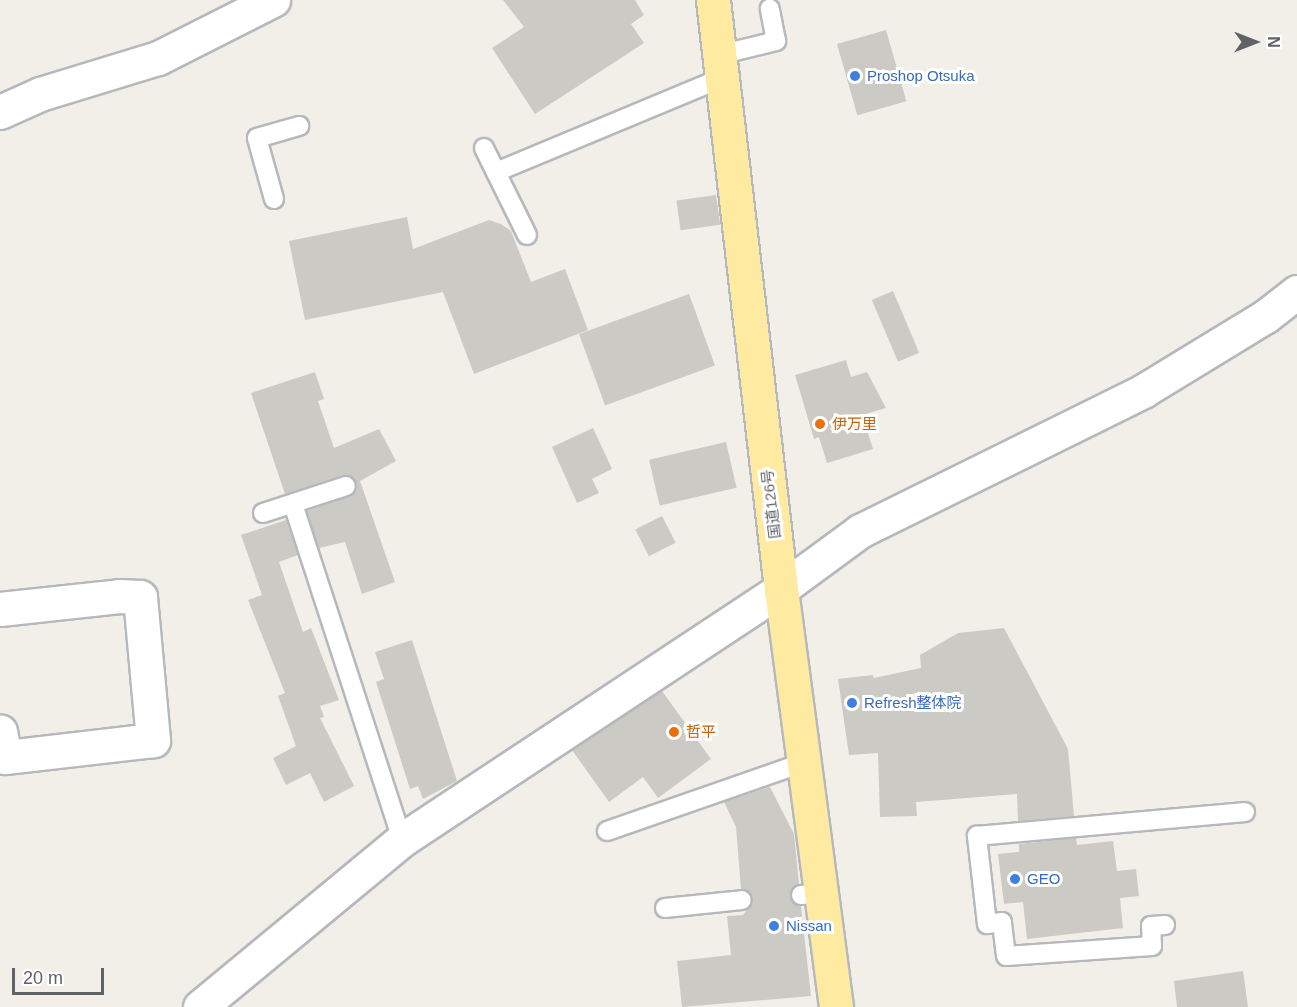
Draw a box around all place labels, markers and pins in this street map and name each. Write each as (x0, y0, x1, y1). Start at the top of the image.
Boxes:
place label: Proshop Otsuka (867, 67, 975, 85)
marker: Proshop Otsuka (848, 69, 862, 83)
place label: 伊万里 (832, 415, 877, 433)
marker: 伊万里 (813, 417, 827, 431)
place label: Refresh整体院 (864, 694, 962, 712)
marker: Refresh整体院 (845, 696, 859, 710)
place label: 哲平 (686, 723, 716, 741)
marker: 哲平 (667, 725, 681, 739)
place label: GEO (1027, 870, 1060, 888)
marker: GEO (1008, 872, 1022, 886)
place label: Nissan (786, 917, 832, 935)
marker: Nissan (767, 919, 781, 933)

